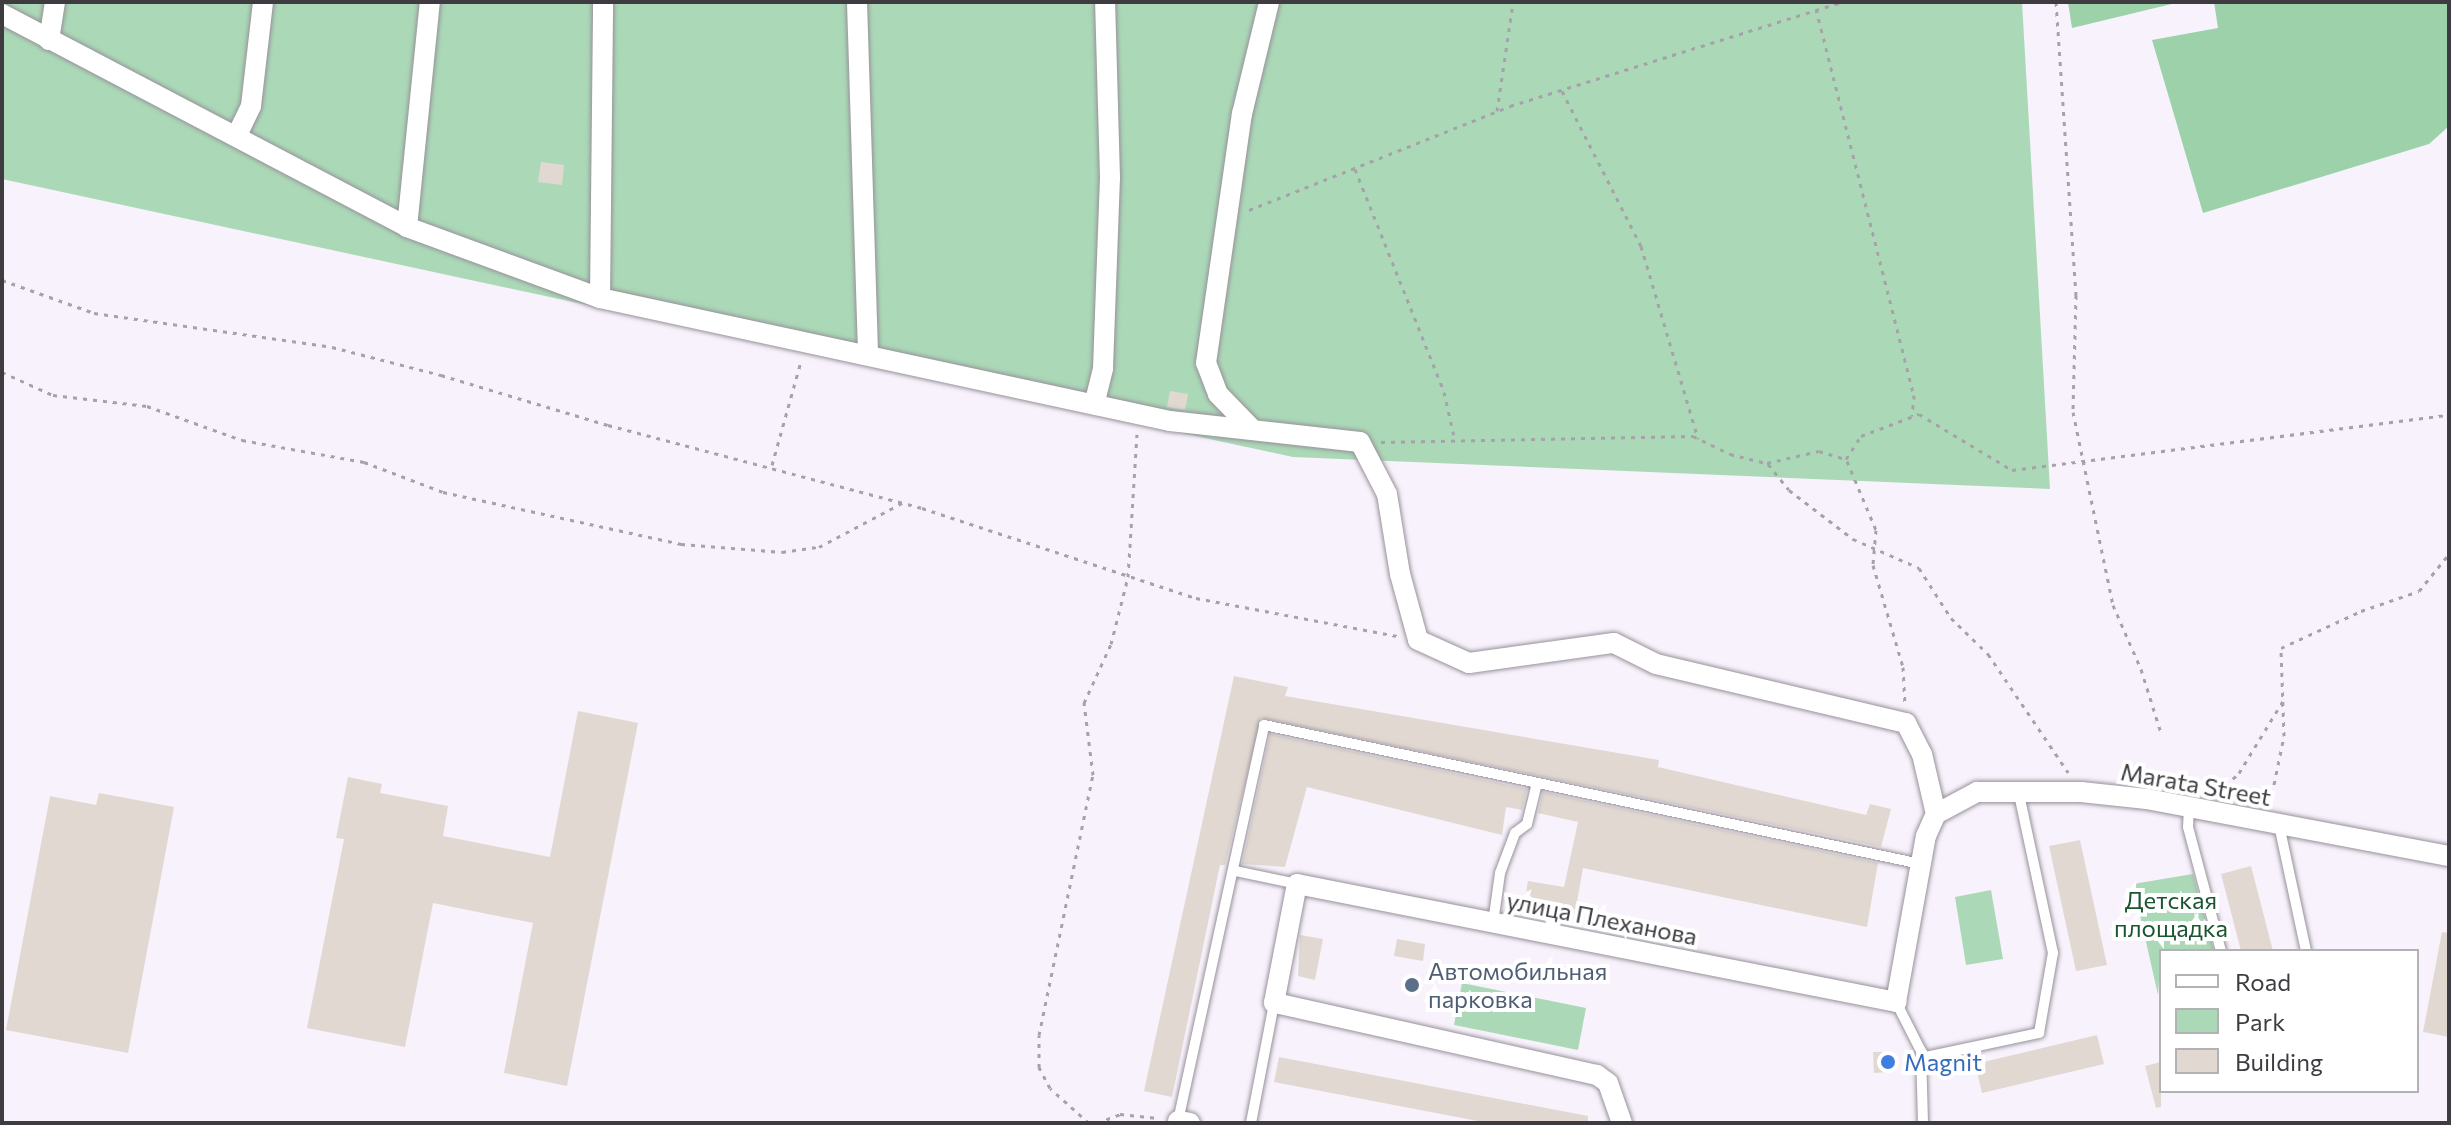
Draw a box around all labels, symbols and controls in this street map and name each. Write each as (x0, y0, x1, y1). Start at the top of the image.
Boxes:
street label: Marata Street (2119, 757, 2273, 811)
street label: улица Плеханова (1504, 885, 1700, 951)
park label: Детская площадка (2114, 886, 2228, 942)
legend (2159, 949, 2419, 1093)
place label: Автомобильная парковка (1428, 957, 1607, 1013)
text: Road (2235, 967, 2291, 996)
marker: Автомобильная парковка (1403, 976, 1421, 994)
text: Park (2235, 1007, 2285, 1036)
text: Building (2235, 1047, 2323, 1076)
place label: Magnit (1904, 1048, 1982, 1076)
marker: Magnit (1879, 1053, 1897, 1071)

